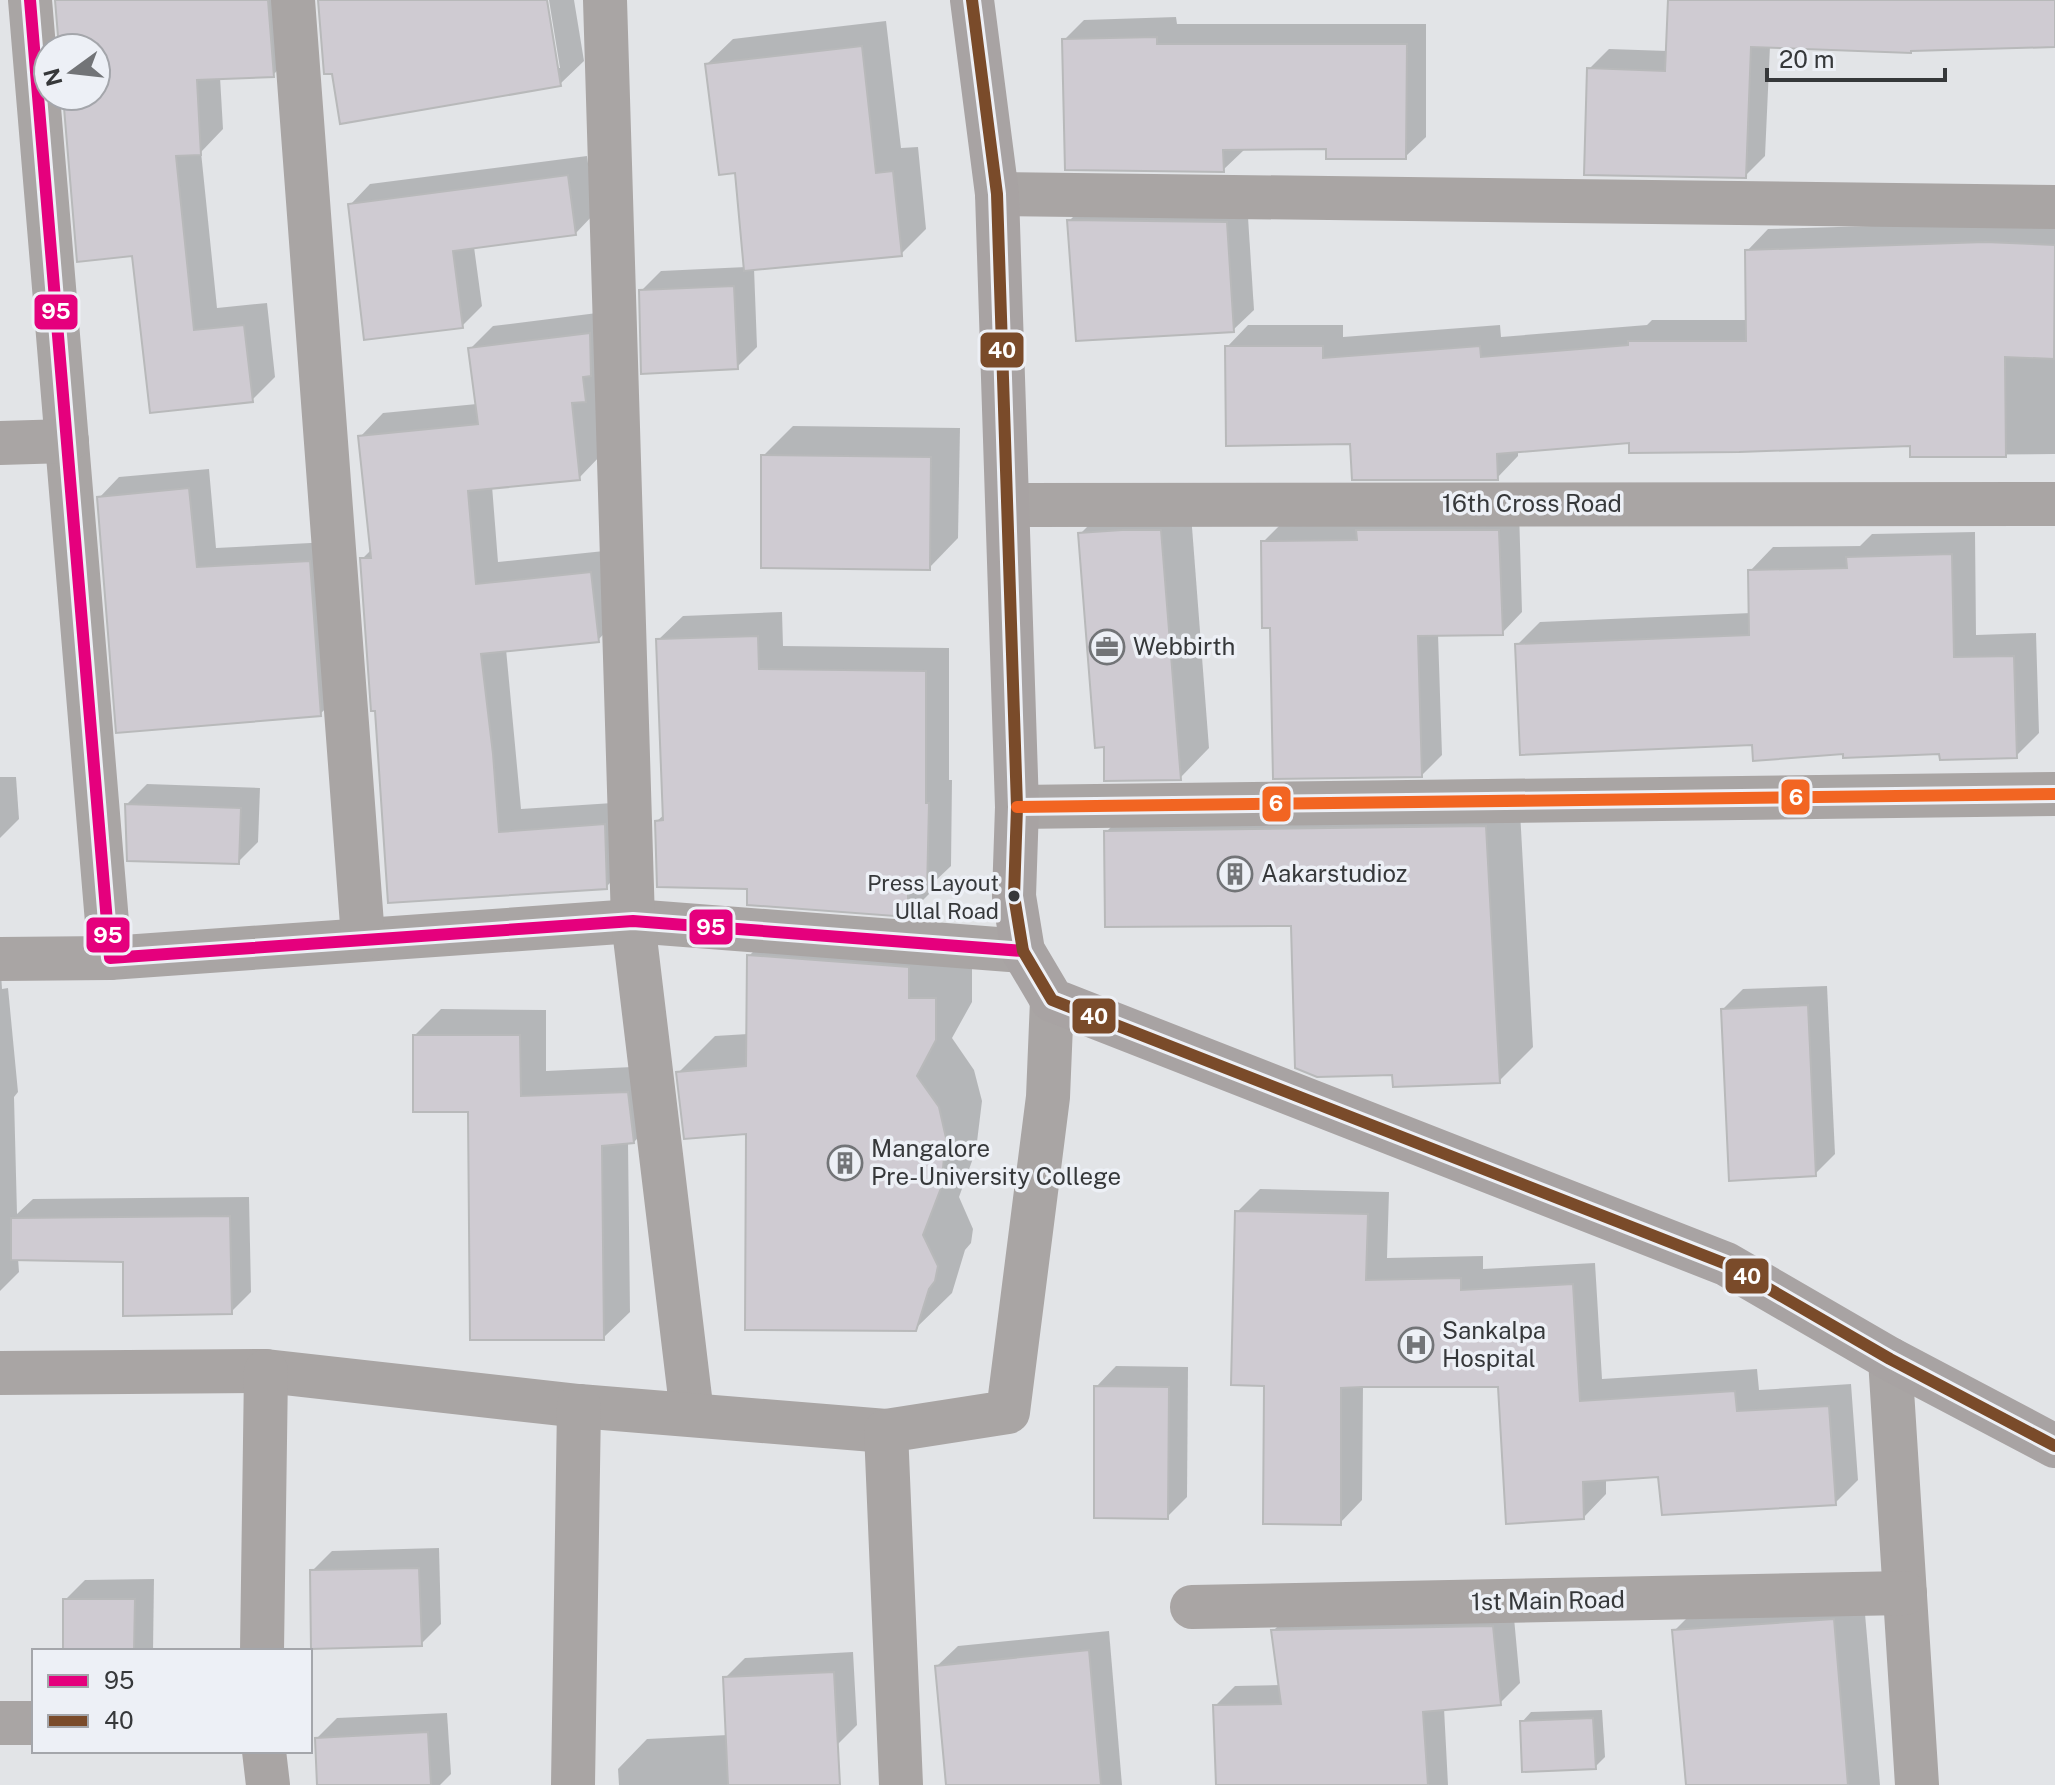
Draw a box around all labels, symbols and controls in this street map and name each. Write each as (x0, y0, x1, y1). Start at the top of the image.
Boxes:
north arrow (32, 32, 112, 112)
scale bar (1767, 32, 1945, 82)
text: 20 m (1779, 45, 1835, 73)
text: N (38, 65, 67, 89)
line badge: 95 (33, 293, 79, 331)
text: 95 (41, 298, 71, 324)
line badge: 40 (979, 331, 1025, 369)
text: 40 (988, 337, 1016, 363)
street label: 16th Cross Road (1442, 489, 1622, 517)
office icon: Webbirth (1088, 628, 1126, 666)
place label: Webbirth (1133, 632, 1235, 660)
line badge: 6 (1780, 778, 1811, 816)
text: 6 (1789, 784, 1803, 810)
line badge: 6 (1261, 785, 1292, 823)
text: 6 (1269, 790, 1283, 816)
building icon: Aakarstudioz (1216, 855, 1254, 893)
place label: Aakarstudioz (1261, 859, 1407, 887)
place label: Press Layout Ullal Road (867, 870, 999, 924)
marker: Press Layout Ullal Road (1006, 888, 1022, 904)
line badge: 95 (688, 908, 734, 946)
text: 95 (696, 914, 726, 940)
line badge: 95 (85, 916, 131, 954)
text: 95 (93, 922, 123, 948)
line badge: 40 (1071, 997, 1117, 1035)
text: 40 (1080, 1003, 1108, 1029)
place label: Mangalore Pre-University College (871, 1134, 1121, 1190)
building icon: Mangalore Pre-University College (826, 1144, 864, 1182)
line badge: 40 (1724, 1257, 1770, 1295)
text: 40 (1733, 1263, 1761, 1289)
place label: Sankalpa Hospital (1442, 1316, 1546, 1372)
hospital icon: Sankalpa Hospital (1397, 1326, 1435, 1364)
street label: 1st Main Road (1471, 1585, 1625, 1615)
legend (32, 1649, 312, 1753)
text: 95 (104, 1666, 134, 1694)
text: 40 (104, 1706, 134, 1734)

